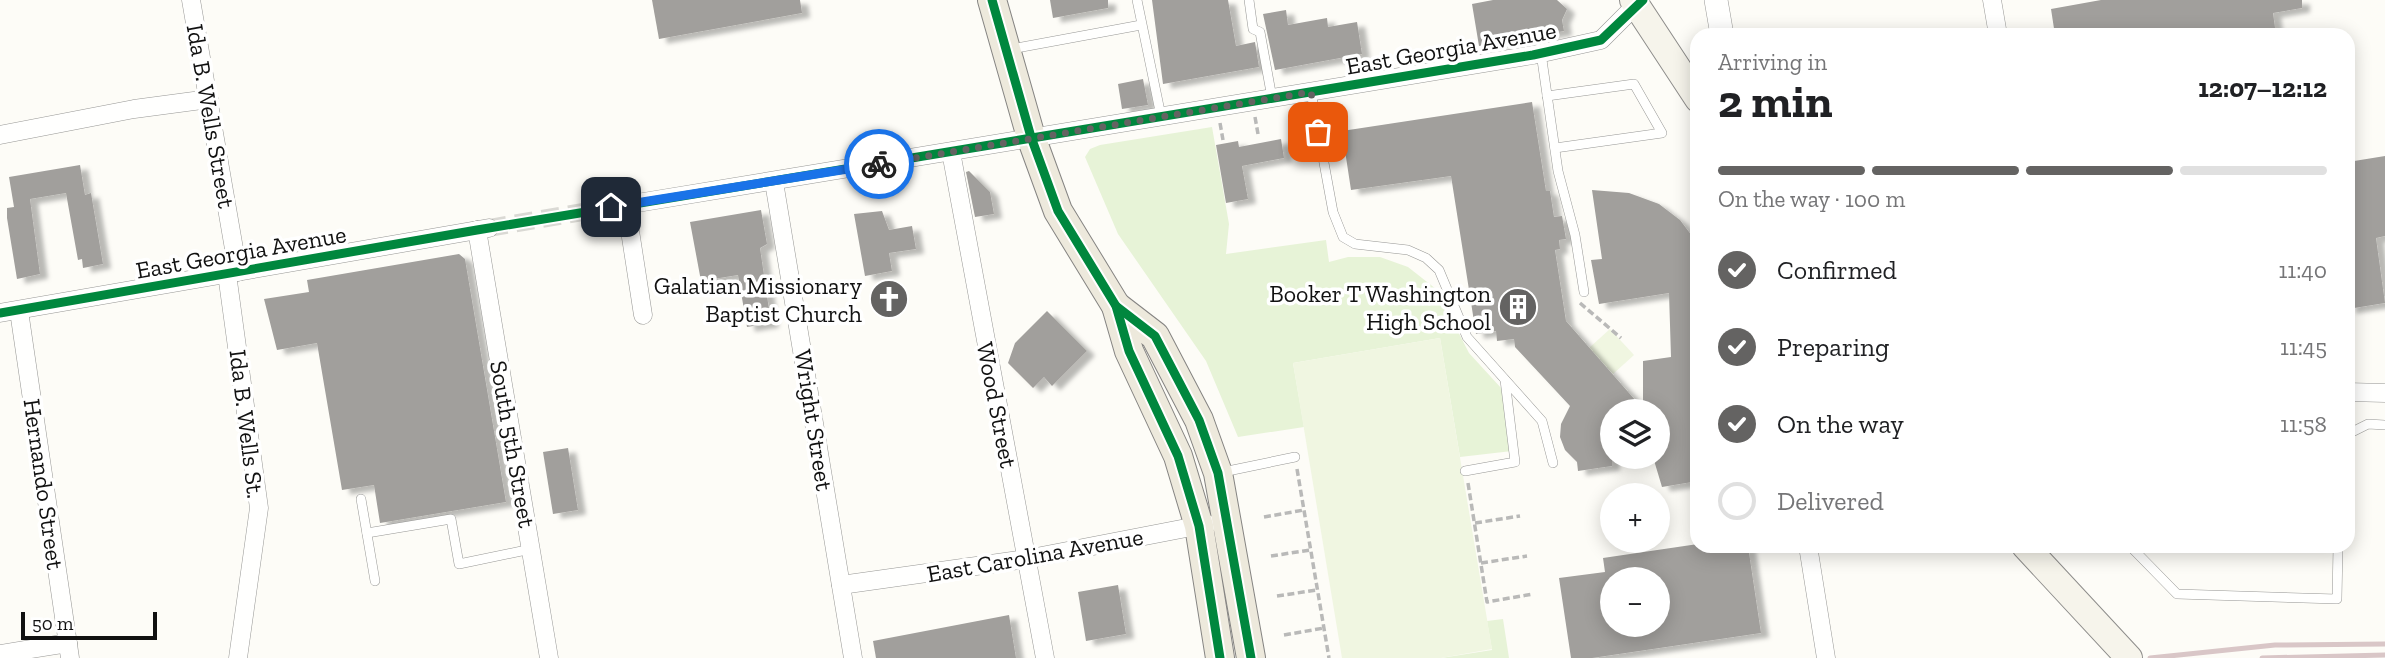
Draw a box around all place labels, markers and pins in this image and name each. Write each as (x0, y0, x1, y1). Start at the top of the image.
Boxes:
pin (1288, 102, 1348, 162)
pin (581, 177, 641, 237)
place label: Galatian Missionary Baptist Church (654, 271, 863, 328)
church icon: Galatian Missionary Baptist Church (868, 278, 910, 320)
place label: Booker T Washington High School (1269, 279, 1491, 336)
building icon: Booker T Washington High School (1497, 286, 1539, 328)

